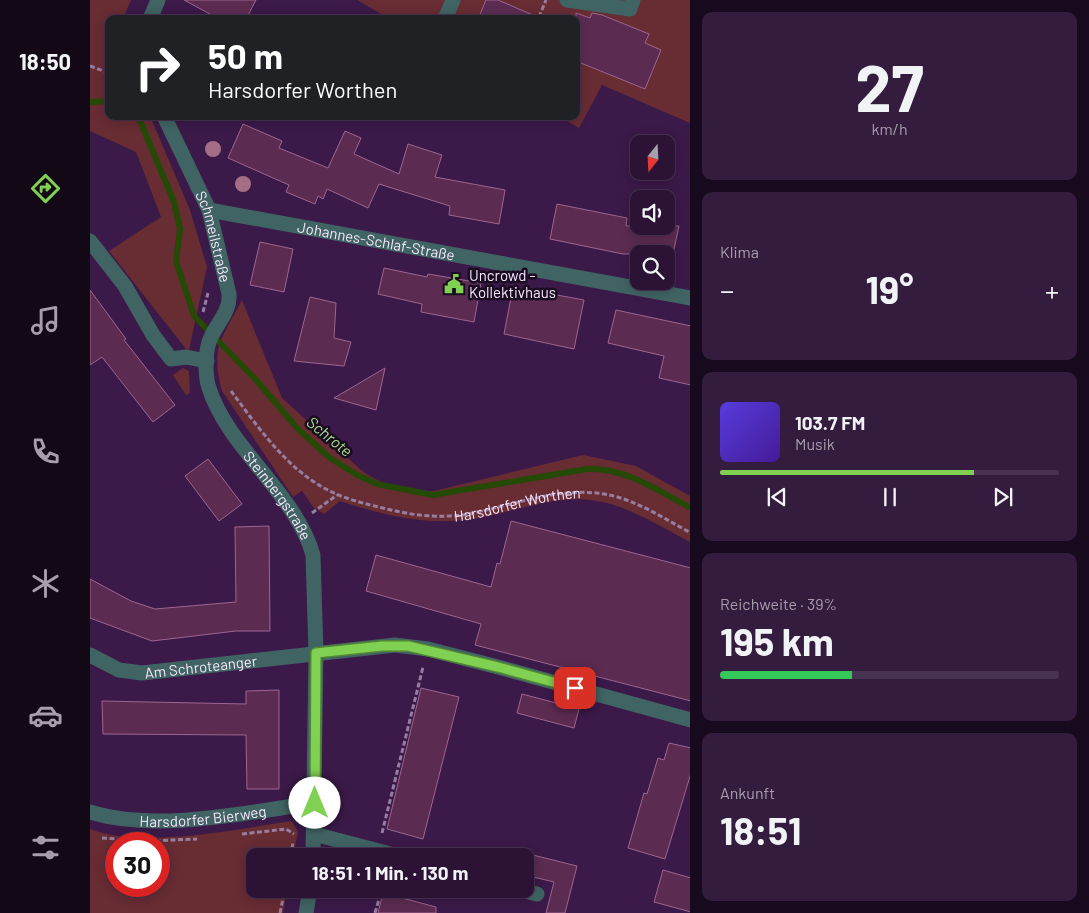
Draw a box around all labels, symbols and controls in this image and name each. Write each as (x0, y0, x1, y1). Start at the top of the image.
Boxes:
text: 50 m (208, 34, 283, 76)
icon: right (125, 35, 190, 100)
text: 27 (855, 47, 924, 125)
text: 18:50 (19, 48, 71, 74)
text: Harsdorfer Worthen (208, 76, 397, 102)
text: km/h (871, 119, 908, 138)
north arrow (630, 135, 675, 180)
map controls (630, 135, 675, 290)
icon: directions (28, 171, 63, 206)
street label: Schmeilstraße (192, 188, 235, 284)
button: sound (630, 190, 675, 235)
street label: Johannes-Schlaf-Straße (296, 217, 456, 264)
text: Klima (720, 242, 759, 261)
button: search (630, 245, 675, 290)
place label: Uncrowd - Kollektivhaus (469, 266, 556, 301)
text: 19° (866, 266, 913, 312)
public building icon: Uncrowd - Kollektivhaus (443, 273, 465, 295)
text: − (720, 273, 734, 307)
text: + (1045, 273, 1059, 307)
icon: music (28, 303, 63, 338)
text: 103.7 FM (795, 411, 865, 434)
water label: Schrote (303, 412, 357, 460)
icon: phone (28, 434, 63, 469)
text: Musik (795, 434, 835, 453)
street label: Steinbergstraße (240, 447, 315, 543)
street label: Harsdorfer Worthen (453, 483, 581, 525)
icon: previous (763, 483, 791, 511)
icon: pause (876, 483, 904, 511)
icon: next (989, 483, 1017, 511)
icon: climate (28, 566, 63, 601)
text: Reichweite · 39% (720, 594, 837, 613)
text: 195 km (720, 618, 834, 664)
street label: Am Schroteanger (144, 651, 259, 682)
pin (554, 667, 596, 709)
icon: arrive (561, 674, 589, 702)
icon: car (28, 698, 63, 733)
position arrow (288, 776, 340, 828)
text: Ankunft (720, 783, 775, 802)
street label: Harsdorfer Bierweg (139, 801, 267, 830)
text: 18:51 (720, 807, 801, 853)
icon: filters (28, 830, 63, 865)
speed limit sign: 30 (105, 832, 170, 897)
text: 18:51 · 1 Min. · 130 m (312, 861, 468, 884)

